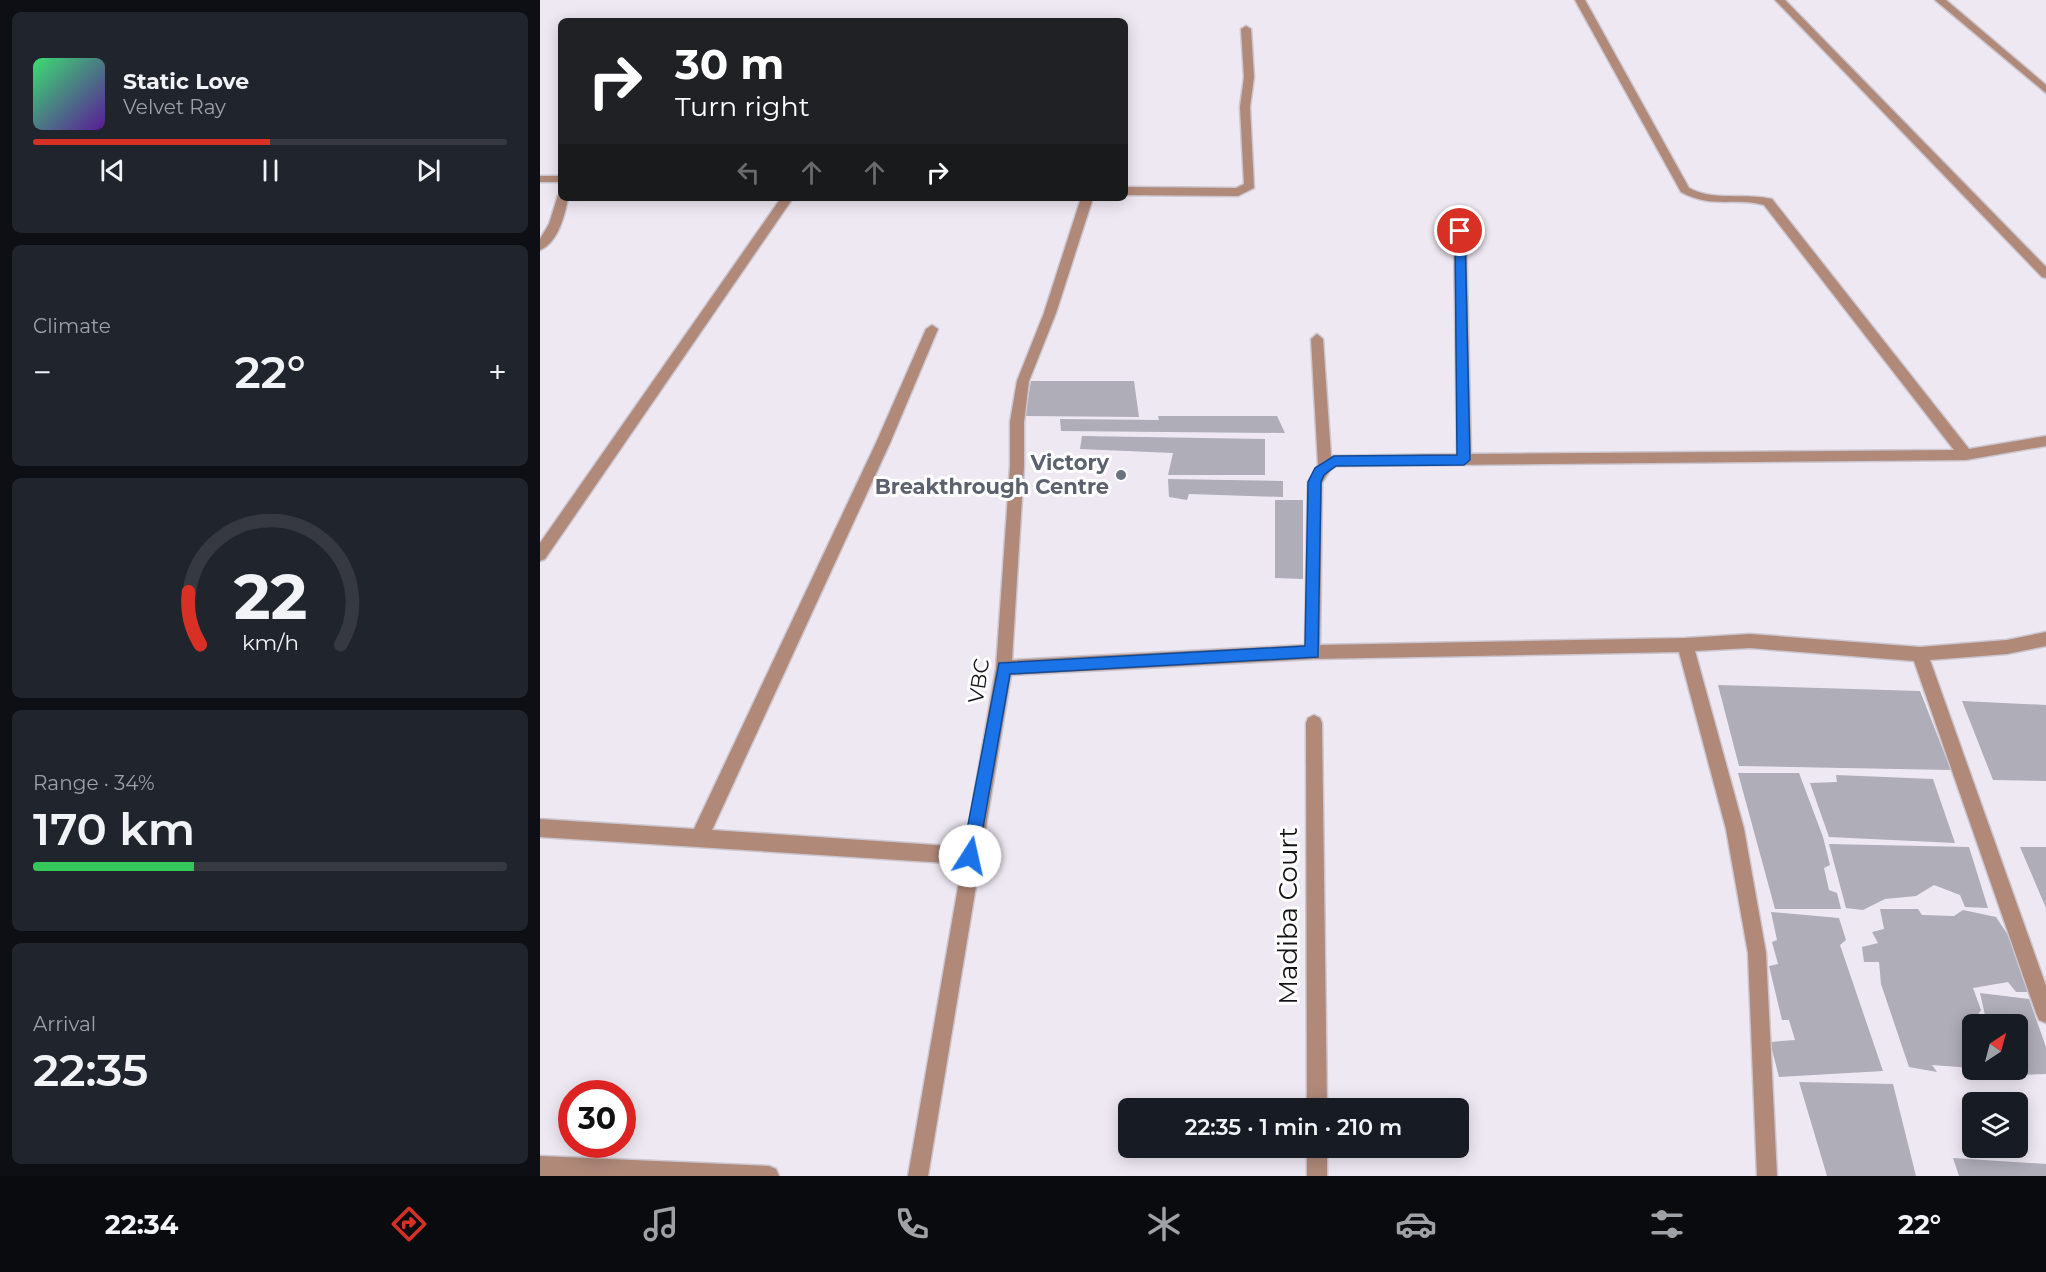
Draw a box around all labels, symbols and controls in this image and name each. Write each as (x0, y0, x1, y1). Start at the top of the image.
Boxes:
text: 30 m (675, 38, 784, 90)
icon: right (576, 42, 654, 120)
text: Static Love (123, 68, 249, 95)
text: Turn right (675, 90, 810, 123)
text: Velvet Ray (123, 95, 226, 119)
icon: previous (96, 154, 129, 187)
icon: pause (254, 154, 287, 187)
icon: next (412, 154, 445, 187)
icon: left (732, 156, 765, 189)
icon: ahead (795, 156, 828, 189)
icon: ahead (858, 156, 891, 189)
icon: right (921, 156, 954, 189)
pin (1434, 205, 1485, 256)
icon: arrive (1443, 214, 1476, 247)
text: Climate (33, 314, 111, 338)
text: 22° (234, 344, 306, 399)
text: − (33, 352, 52, 392)
text: + (488, 352, 507, 392)
place label: Victory Breakthrough Centre (875, 450, 1109, 499)
marker: Victory Breakthrough Centre (1114, 468, 1128, 482)
text: 22 (233, 559, 307, 635)
text: km/h (241, 629, 299, 655)
street label: VBC (963, 657, 994, 705)
text: Range · 34% (33, 771, 154, 795)
text: 170 km (33, 801, 195, 856)
position arrow (938, 824, 1002, 888)
street label: Madiba Court (1272, 827, 1304, 1005)
text: Arrival (33, 1012, 96, 1036)
north arrow (1962, 1014, 2028, 1080)
map controls (1962, 1014, 2028, 1158)
text: 22:35 (33, 1042, 148, 1097)
speed limit sign: 30 (558, 1080, 636, 1158)
button: layers (1962, 1092, 2028, 1158)
text: 22:35 · 1 min · 210 m (1185, 1114, 1402, 1141)
icon: directions (388, 1203, 430, 1245)
icon: music (640, 1203, 682, 1245)
icon: phone (891, 1203, 933, 1245)
icon: climate (1143, 1203, 1185, 1245)
icon: car (1395, 1203, 1437, 1245)
icon: filters (1646, 1203, 1688, 1245)
text: 22:34 (105, 1208, 178, 1241)
text: 22° (1898, 1208, 1941, 1241)

